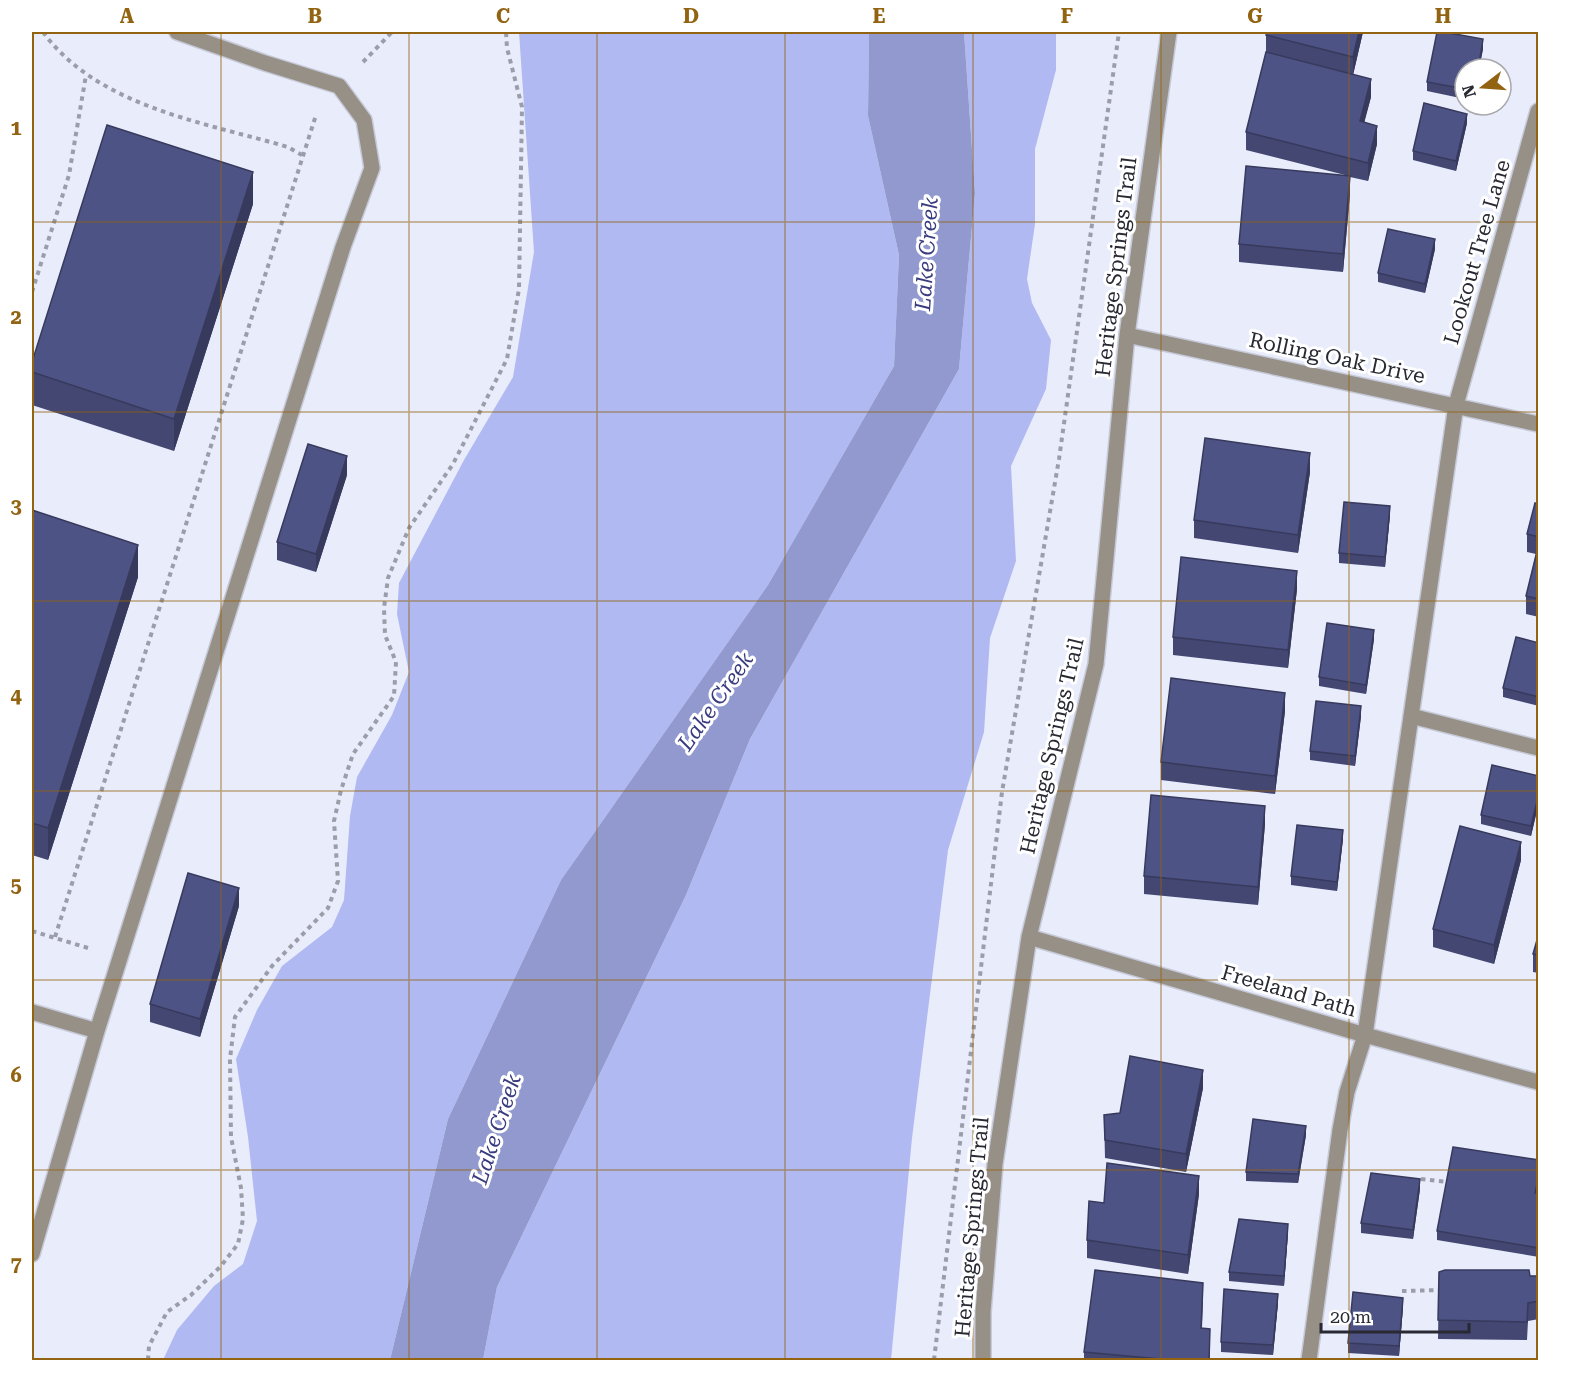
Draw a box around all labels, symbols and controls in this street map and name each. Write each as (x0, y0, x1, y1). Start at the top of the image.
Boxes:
text: A (120, 4, 135, 28)
text: B (308, 4, 322, 28)
text: C (496, 4, 510, 28)
text: D (683, 4, 699, 28)
text: E (873, 4, 886, 28)
text: F (1061, 4, 1073, 28)
text: G (1247, 4, 1263, 28)
text: H (1435, 4, 1451, 28)
north arrow (1453, 57, 1513, 117)
text: N (1458, 83, 1480, 100)
text: 1 (10, 116, 22, 140)
street label: Heritage Springs Trail (1091, 155, 1141, 378)
street label: Lookout Tree Lane (1439, 157, 1515, 347)
water label: Lake Creek (910, 196, 943, 313)
text: 2 (10, 305, 22, 329)
street label: Rolling Oak Drive (1247, 328, 1427, 388)
text: 3 (10, 494, 22, 518)
street label: Heritage Springs Trail (1015, 635, 1089, 856)
water label: Lake Creek (672, 647, 758, 756)
text: 4 (10, 684, 22, 708)
text: 5 (10, 873, 22, 897)
street label: Freeland Path (1219, 960, 1360, 1022)
text: 6 (10, 1063, 22, 1087)
water label: Lake Creek (467, 1071, 526, 1188)
street label: Heritage Springs Trail (950, 1115, 994, 1338)
text: 7 (10, 1252, 22, 1276)
scale bar (1321, 1296, 1470, 1334)
text: 20 m (1330, 1306, 1371, 1327)

